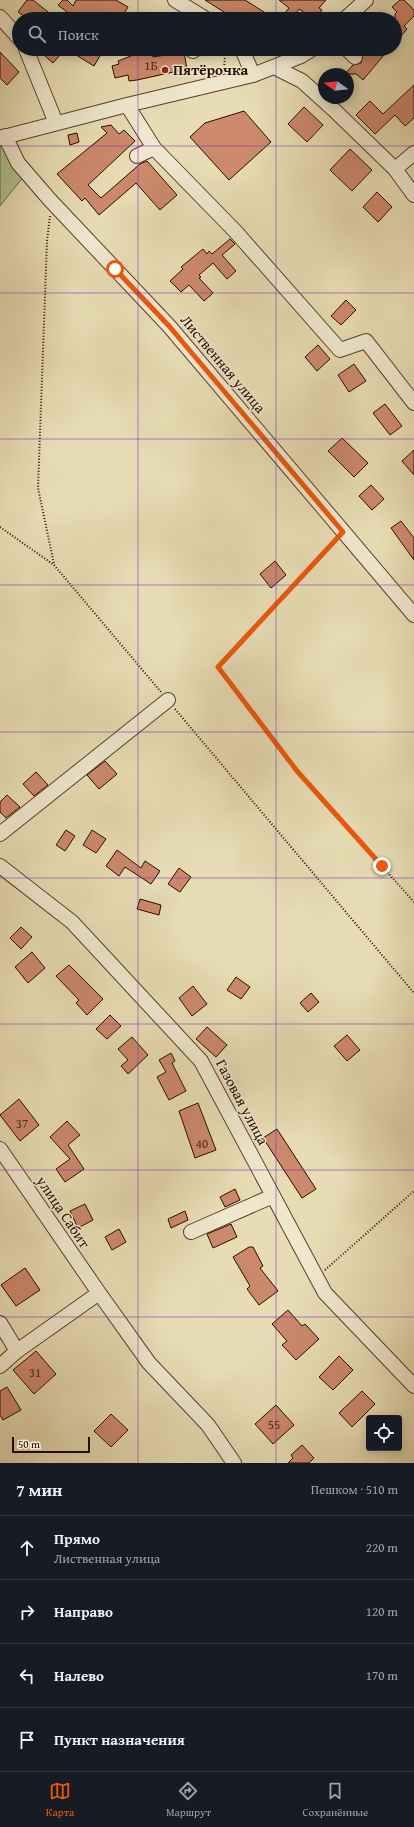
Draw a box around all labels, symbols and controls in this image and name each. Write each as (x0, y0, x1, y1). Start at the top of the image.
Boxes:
search box (12, 12, 402, 56)
icon: search (26, 23, 48, 45)
text: Поиск (58, 24, 99, 45)
house number: 1Б (144, 56, 158, 75)
place label: Пятёрочка (173, 59, 249, 80)
marker: Пятёрочка (160, 65, 170, 75)
north arrow (318, 68, 354, 104)
route start (106, 260, 124, 278)
street label: Лиственная улица (176, 310, 271, 418)
route end (373, 857, 391, 875)
street label: Газовая улица (211, 1055, 274, 1149)
house number: 37 (16, 1114, 28, 1133)
house number: 40 (196, 1134, 208, 1153)
street label: улица Сабит (31, 1171, 96, 1253)
house number: 31 (29, 1363, 41, 1382)
house number: 55 (268, 1415, 280, 1434)
map controls (366, 1415, 402, 1451)
button: locate (366, 1415, 402, 1451)
scale bar (12, 1435, 90, 1454)
text: 50 m (18, 1436, 40, 1452)
text: 7 мин (16, 1477, 62, 1502)
text: Пешком · 510 m (311, 1480, 398, 1499)
text: Прямо (54, 1528, 100, 1549)
icon: ahead (16, 1537, 38, 1559)
text: 220 m (366, 1538, 398, 1557)
text: Лиственная улица (54, 1549, 160, 1568)
icon: right (16, 1601, 38, 1623)
text: Направо (54, 1601, 113, 1622)
text: 120 m (366, 1602, 398, 1621)
icon: left (16, 1665, 38, 1687)
text: Налево (54, 1665, 104, 1686)
text: 170 m (366, 1666, 398, 1685)
icon: arrive (16, 1729, 38, 1751)
text: Пункт назначения (54, 1729, 185, 1750)
tab: Карта (46, 1780, 74, 1820)
tab: Маршрут (166, 1780, 211, 1820)
tab: Сохранённые (303, 1780, 368, 1820)

